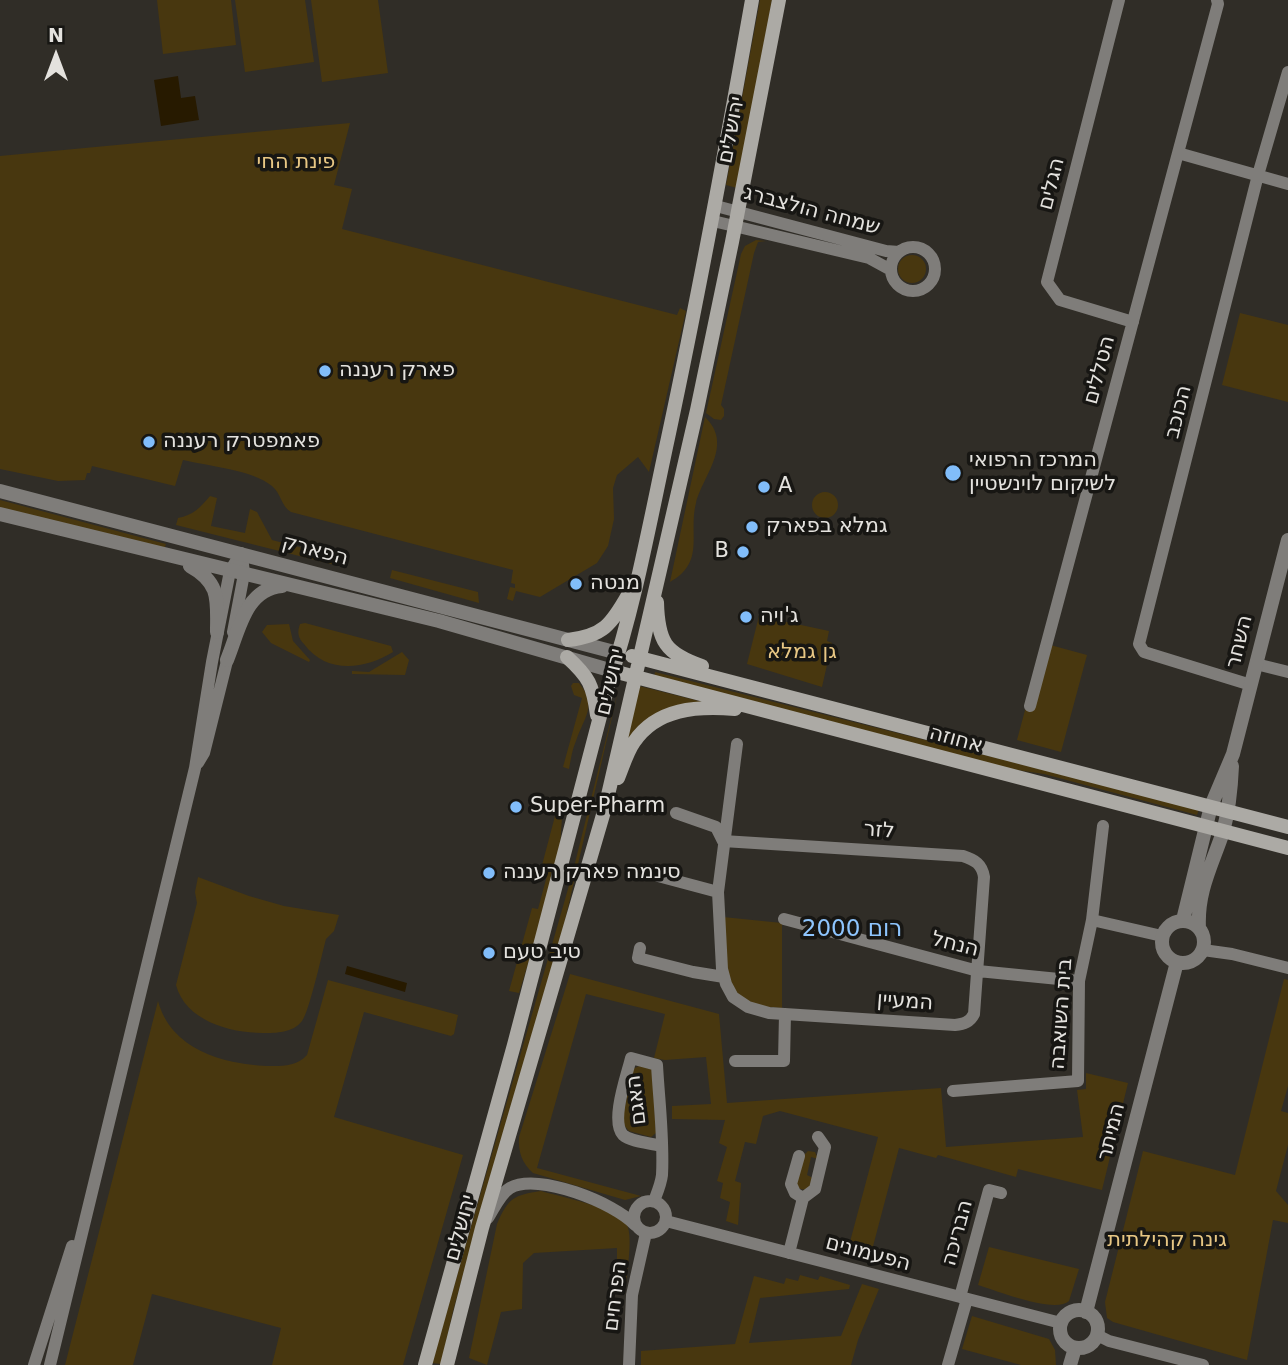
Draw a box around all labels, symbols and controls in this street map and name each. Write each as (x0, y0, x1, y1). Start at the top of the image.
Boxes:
north arrow (21, 21, 91, 91)
text: N (48, 24, 64, 46)
street label: ירושלים (713, 94, 751, 166)
park label: פינת החי (257, 150, 335, 176)
street label: הגלים (1033, 155, 1071, 213)
street label: שמחה הולצברג (741, 181, 883, 241)
street label: הטללים (1079, 333, 1121, 407)
place label: פארק רעננה (339, 358, 455, 384)
marker: פארק רעננה (317, 363, 333, 379)
street label: הכוכב (1160, 383, 1198, 441)
place label: פאמפטרק רעננה (163, 429, 320, 455)
marker: פאמפטרק רעננה (141, 434, 157, 450)
place label: המרכז הרפואי לשיקום לוינשטיין (969, 448, 1116, 498)
marker: המרכז הרפואי לשיקום לוינשטיין (943, 463, 963, 483)
place label: A (778, 474, 792, 500)
marker: A (756, 479, 772, 495)
place label: גמלא בפארק (766, 514, 888, 540)
marker: גמלא בפארק (744, 519, 760, 535)
street label: הפארק (279, 530, 351, 572)
place label: B (715, 539, 729, 565)
marker: B (735, 544, 751, 560)
place label: מנטה (590, 571, 640, 597)
marker: מנטה (568, 576, 584, 592)
place label: ג'ויה (760, 604, 799, 630)
marker: ג'ויה (738, 609, 754, 625)
street label: השחר (1221, 613, 1259, 671)
park label: גן גמלא (767, 640, 837, 666)
street label: ירושלים (591, 646, 631, 718)
street label: אחוזה (926, 721, 986, 759)
place label: Super-Pharm (530, 794, 665, 820)
marker: Super-Pharm (508, 799, 524, 815)
street label: לזר (863, 817, 895, 845)
place label: סינמה פארק רעננה (503, 860, 681, 886)
marker: סינמה פארק רעננה (481, 865, 497, 881)
district label: רום 2000 (802, 916, 902, 944)
street label: הנחל (929, 927, 981, 963)
place label: טיב טעם (503, 940, 581, 966)
marker: טיב טעם (481, 945, 497, 961)
street label: בית השואבה (1046, 957, 1078, 1071)
street label: המעיין (876, 987, 934, 1017)
street label: האגם (621, 1073, 653, 1127)
street label: המיתר (1093, 1101, 1131, 1163)
street label: ירושלים (440, 1192, 482, 1264)
street label: הבריכה (937, 1197, 979, 1269)
park label: גינה קהילתית (1107, 1228, 1227, 1254)
street label: הפעמונים (823, 1231, 913, 1277)
street label: הפרחים (599, 1259, 633, 1333)

